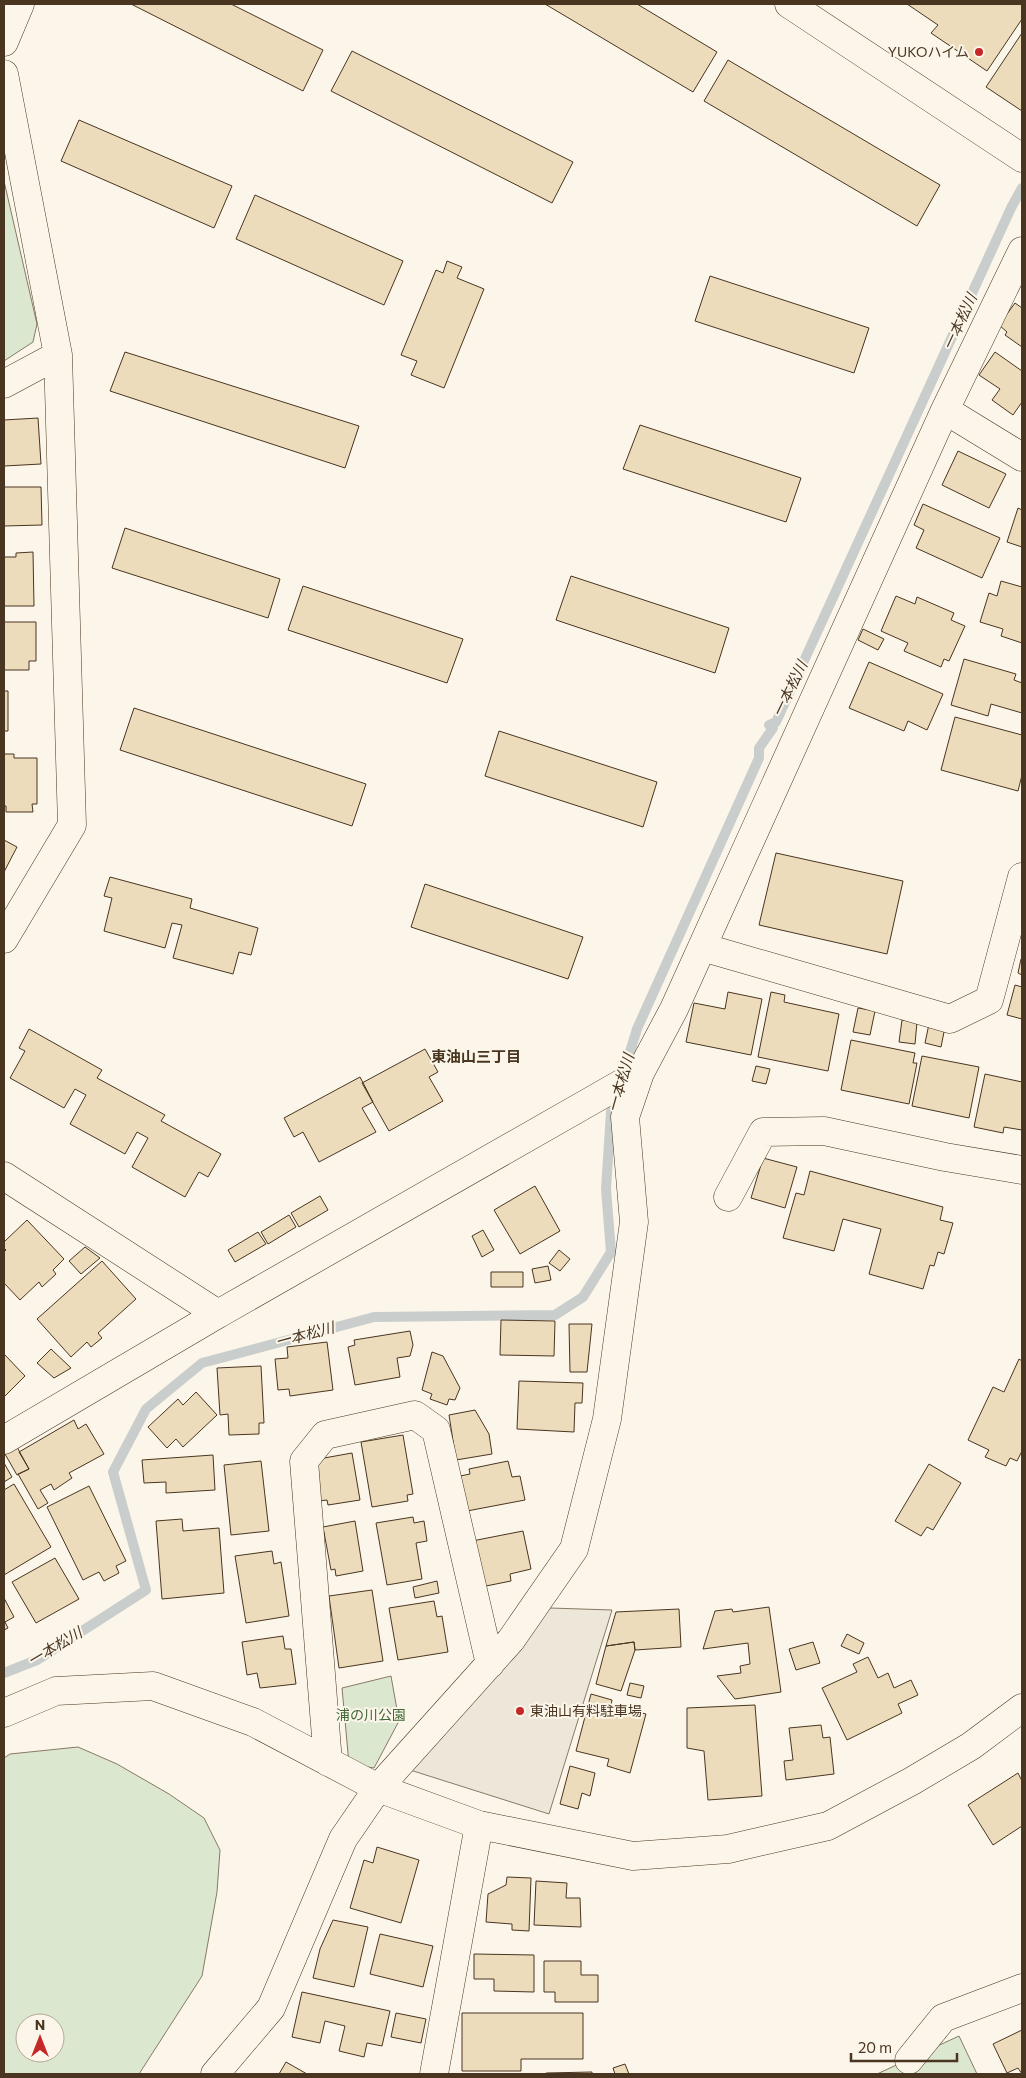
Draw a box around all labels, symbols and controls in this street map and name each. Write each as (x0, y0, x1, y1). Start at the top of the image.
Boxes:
place label: YUKOハイム (888, 43, 969, 60)
marker: YUKOハイム (973, 46, 985, 58)
water label: 一本松川 (938, 289, 981, 353)
water label: 一本松川 (768, 656, 811, 719)
district label: 東油山三丁目 (431, 1047, 521, 1065)
water label: 一本松川 (603, 1049, 638, 1114)
water label: 一本松川 (273, 1317, 338, 1350)
water label: 一本松川 (24, 1622, 87, 1669)
place label: 東油山有料駐車場 (530, 1702, 642, 1719)
marker: 東油山有料駐車場 (514, 1705, 526, 1717)
park label: 浦の川公園 (336, 1706, 406, 1723)
north arrow (15, 2013, 65, 2063)
text: N (35, 2016, 45, 2033)
scale bar (851, 2030, 957, 2062)
text: 20 m (858, 2038, 892, 2056)

